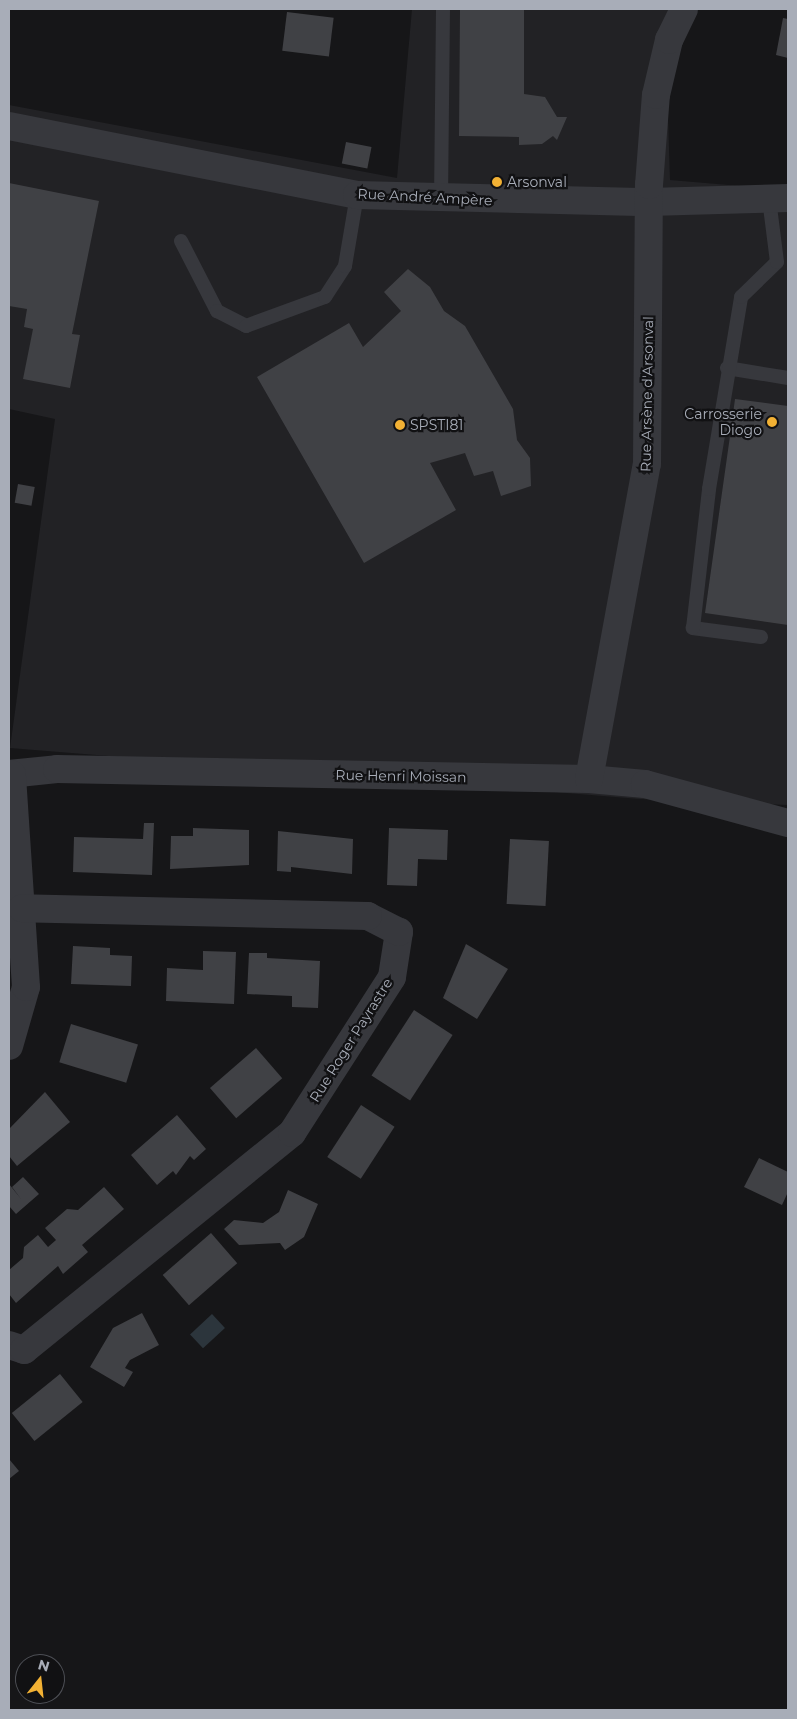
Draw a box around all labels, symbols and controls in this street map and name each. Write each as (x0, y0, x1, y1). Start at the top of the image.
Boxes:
place label: Arsonval (507, 174, 567, 190)
marker: Arsonval (491, 176, 503, 188)
street label: Rue André Ampère (357, 185, 493, 209)
street label: Rue Arsène d'Arsonval (637, 316, 657, 472)
place label: Carrosserie Diogo (684, 406, 762, 438)
marker: Carrosserie Diogo (766, 416, 778, 428)
place label: SPSTI81 (410, 417, 463, 433)
marker: SPSTI81 (394, 419, 406, 431)
street label: Rue Henri Moissan (335, 766, 467, 786)
street label: Rue Roger Payrastre (306, 975, 396, 1105)
north arrow (15, 1654, 65, 1704)
text: N (36, 1655, 52, 1676)

